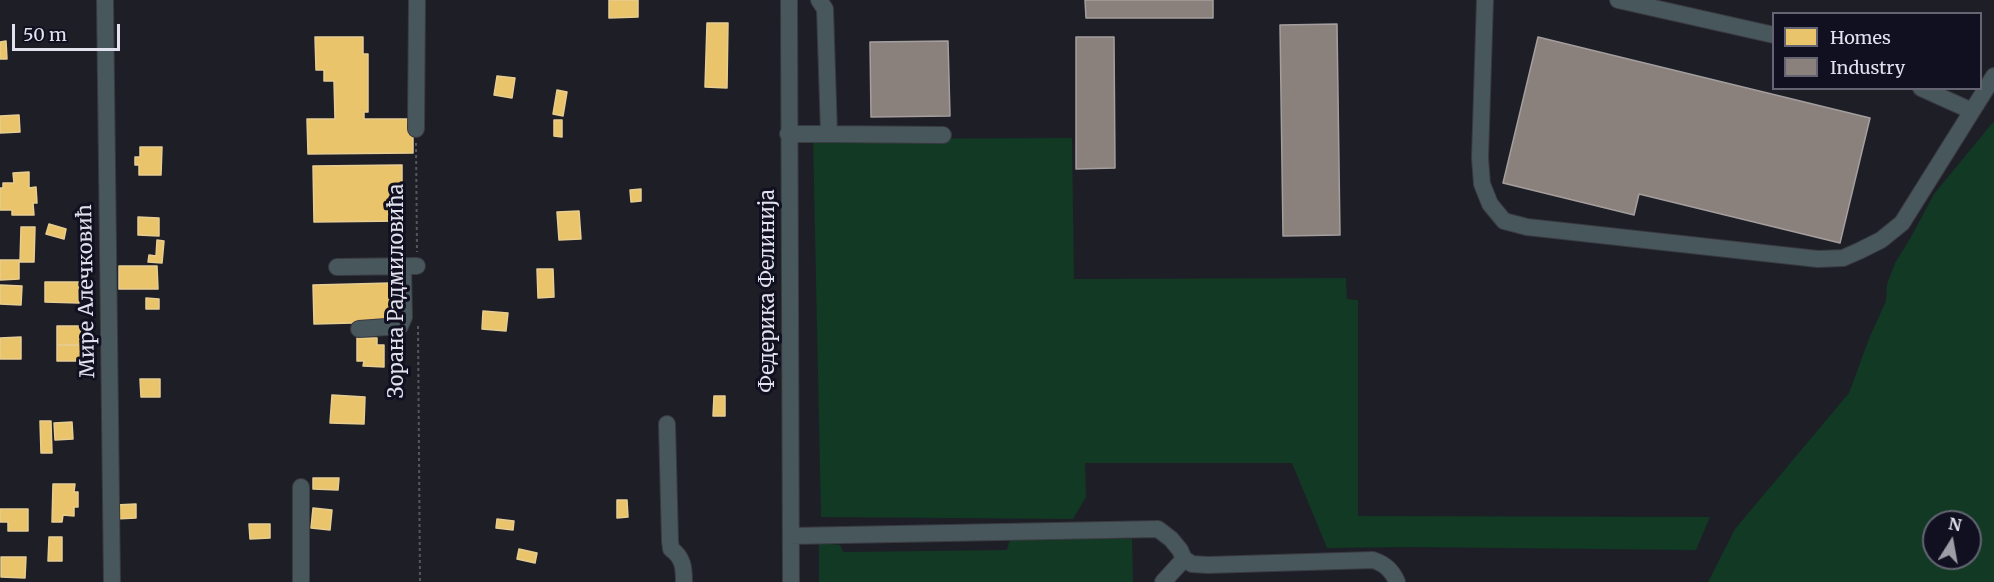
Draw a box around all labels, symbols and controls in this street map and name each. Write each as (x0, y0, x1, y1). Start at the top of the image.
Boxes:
scale bar (15, 12, 123, 50)
legend (1772, 12, 1982, 90)
text: 50 m (23, 23, 67, 46)
text: Homes (1830, 26, 1891, 49)
text: Industry (1830, 56, 1905, 79)
street label: Зорана Радмиловића (385, 184, 409, 398)
street label: Федерика Фелинија (756, 189, 780, 393)
street label: Мире Алечковић (73, 204, 101, 378)
north arrow (1922, 510, 1982, 570)
text: N (1947, 513, 1963, 535)

